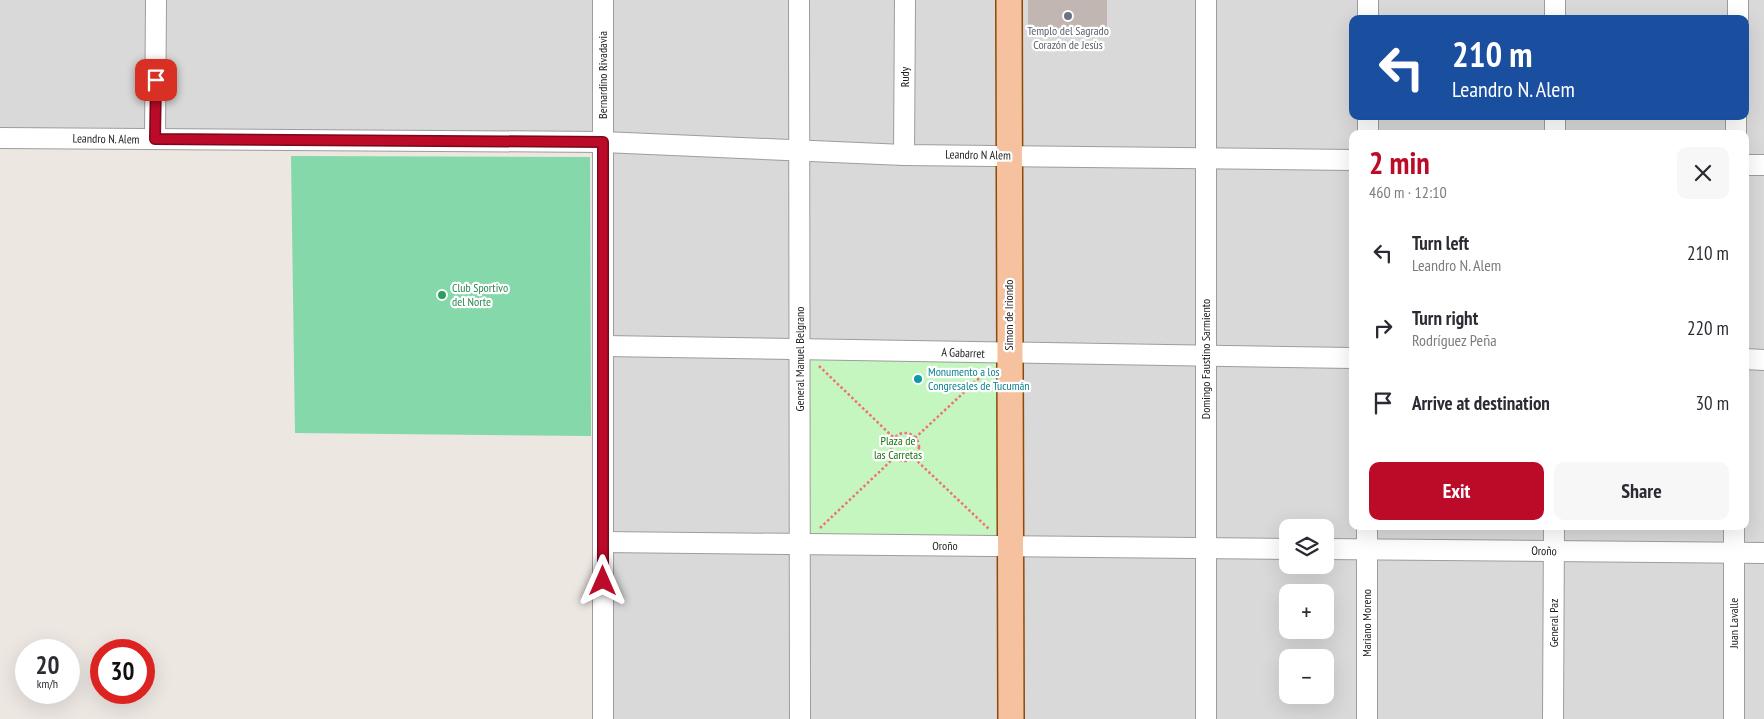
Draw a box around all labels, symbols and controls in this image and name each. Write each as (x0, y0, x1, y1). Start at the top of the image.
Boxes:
marker: Templo del Sagrado Corazón de Jesùs (1062, 10, 1074, 22)
place label: Templo del Sagrado Corazón de Jesùs (1027, 23, 1109, 52)
street label: Bernardino Rivadavia (595, 31, 610, 119)
text: 210 m (1452, 31, 1533, 77)
icon: left (1369, 35, 1434, 100)
pin (135, 59, 177, 101)
icon: arrive (142, 66, 170, 94)
street label: Rudy (897, 66, 912, 87)
text: Leandro N. Alem (1452, 75, 1575, 103)
street label: Leandro N. Alem (72, 130, 140, 147)
text: 2 min (1369, 143, 1430, 182)
street label: Leandro N Alem (945, 146, 1011, 163)
button: close (1677, 147, 1729, 199)
text: 460 m · 12:10 (1369, 182, 1447, 202)
text: Turn left (1412, 231, 1469, 255)
icon: left (1369, 239, 1397, 267)
text: 210 m (1687, 241, 1729, 265)
text: Leandro N. Alem (1412, 255, 1501, 275)
place label: Club Sportivo del Norte (452, 280, 508, 309)
street label: Simon de Iriondo (1001, 280, 1016, 350)
marker: Club Sportivo del Norte (436, 289, 448, 301)
street label: Domingo Faustino Sarmiento (1198, 299, 1213, 419)
text: Turn right (1412, 306, 1478, 330)
street label: General Manuel Belgrano (792, 307, 807, 411)
icon: right (1369, 314, 1397, 342)
text: 220 m (1687, 316, 1729, 340)
text: Rodríguez Peña (1412, 330, 1497, 350)
street label: A Gabarret (941, 344, 986, 361)
place label: Monumento a los Congresales de Tucumán (928, 364, 1030, 393)
marker: Monumento a los Congresales de Tucumán (912, 373, 924, 385)
icon: arrive (1369, 389, 1397, 417)
text: Arrive at destination (1412, 391, 1550, 415)
text: 30 m (1696, 391, 1729, 415)
park label: Plaza de las Carretas (874, 433, 922, 462)
button: Exit (1369, 462, 1544, 520)
button: Share (1554, 462, 1729, 520)
map controls (1279, 519, 1334, 704)
button: layers (1279, 519, 1334, 574)
street label: Oroño (932, 538, 958, 553)
street label: Oroño (1531, 543, 1557, 558)
position arrow (576, 554, 628, 606)
button: + (1279, 584, 1334, 639)
street label: Mariano Moreno (1359, 589, 1374, 657)
street label: Juan Lavalle (1726, 598, 1741, 649)
street label: General Paz (1546, 599, 1561, 647)
speed limit sign: 30 (90, 639, 155, 704)
text: 20 (36, 649, 59, 681)
button: − (1279, 649, 1334, 704)
text: km/h (37, 676, 58, 691)

